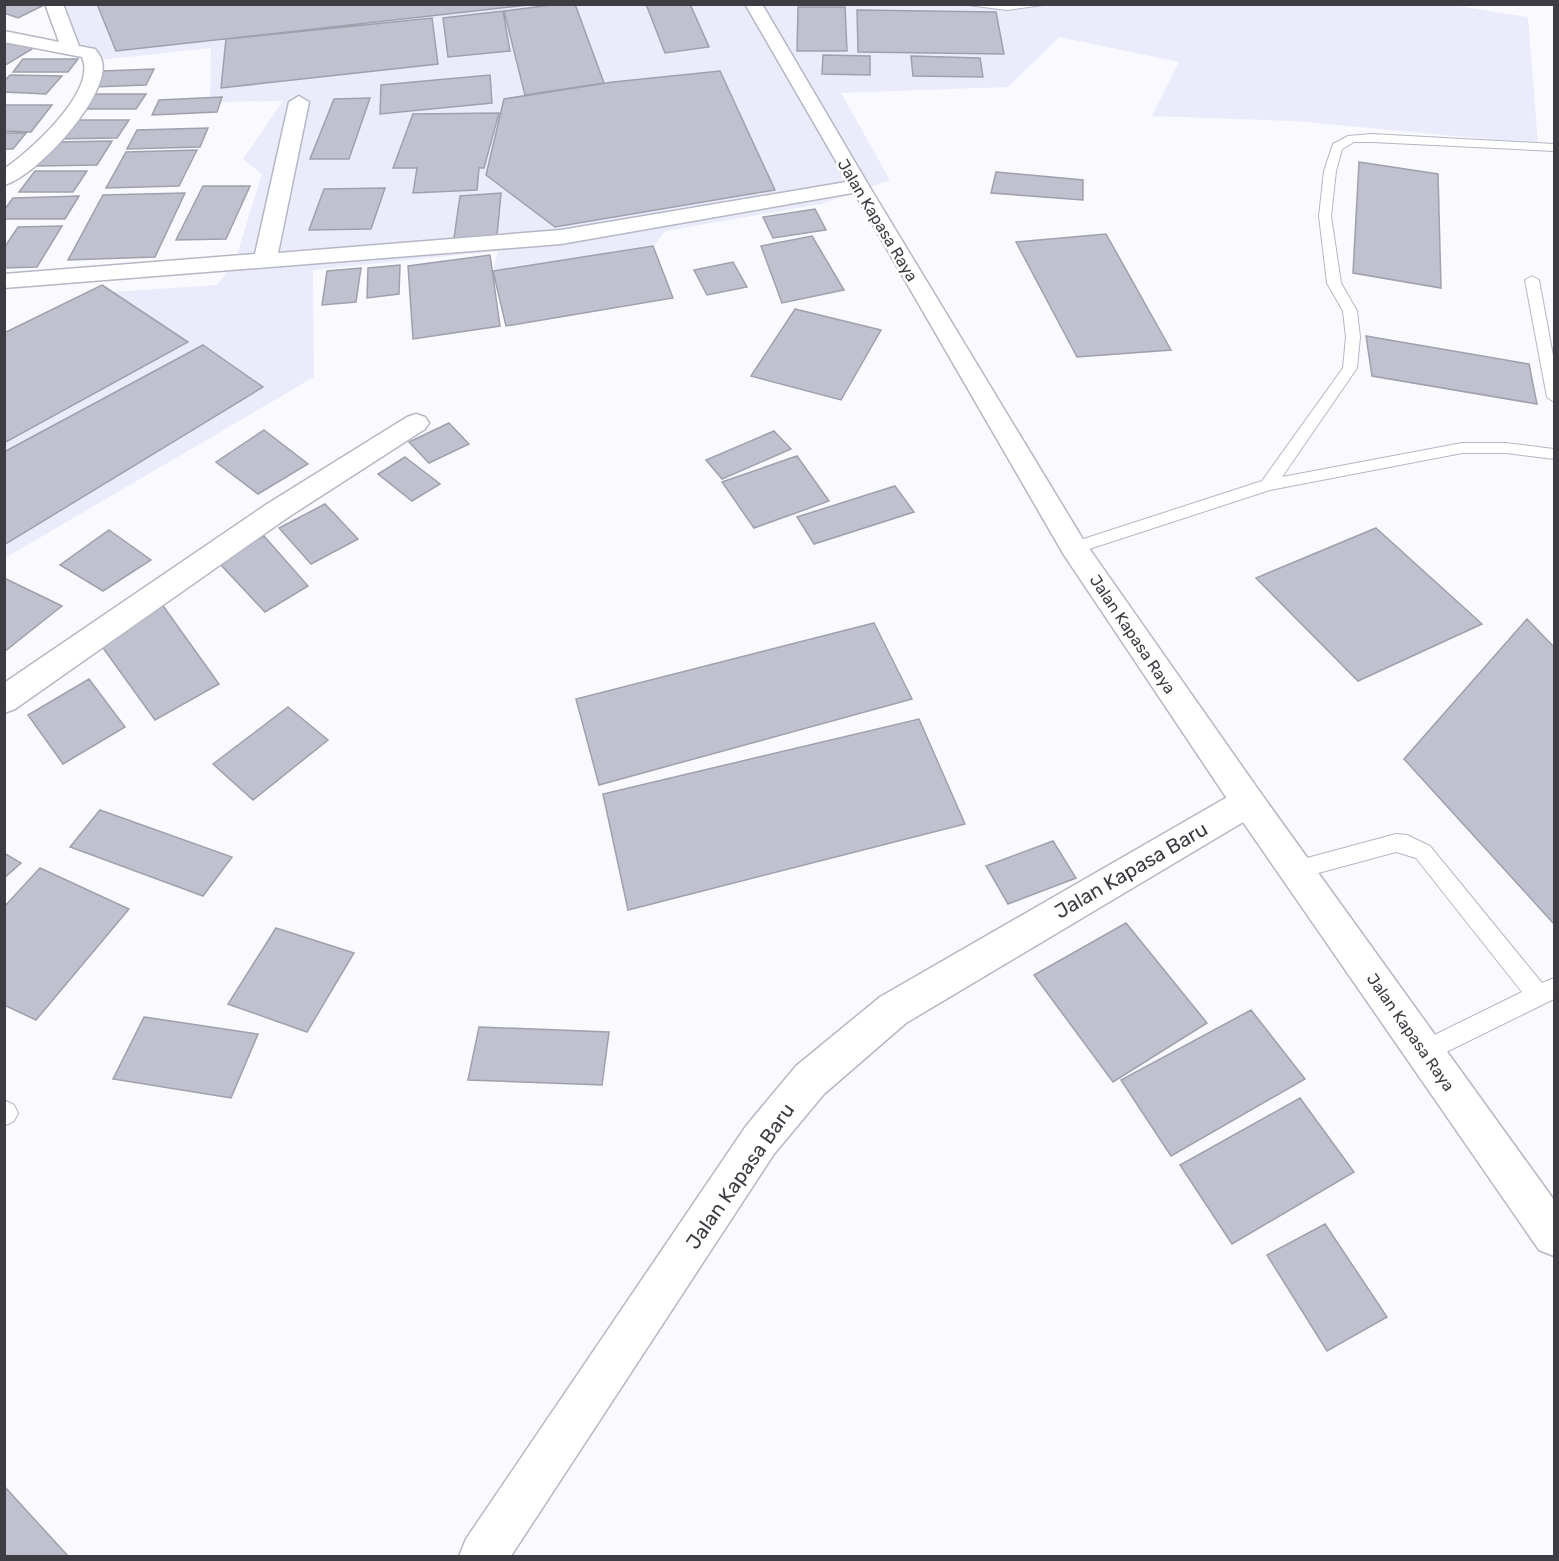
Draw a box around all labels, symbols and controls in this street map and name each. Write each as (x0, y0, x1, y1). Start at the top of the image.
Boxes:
street label: Jalan Kapasa Raya (834, 156, 922, 285)
street label: Jalan Kapasa Raya (1086, 571, 1179, 697)
street label: Jalan Kapasa Baru (1050, 816, 1212, 924)
street label: Jalan Kapasa Raya (1363, 970, 1458, 1095)
street label: Jalan Kapasa Baru (681, 1098, 799, 1254)

